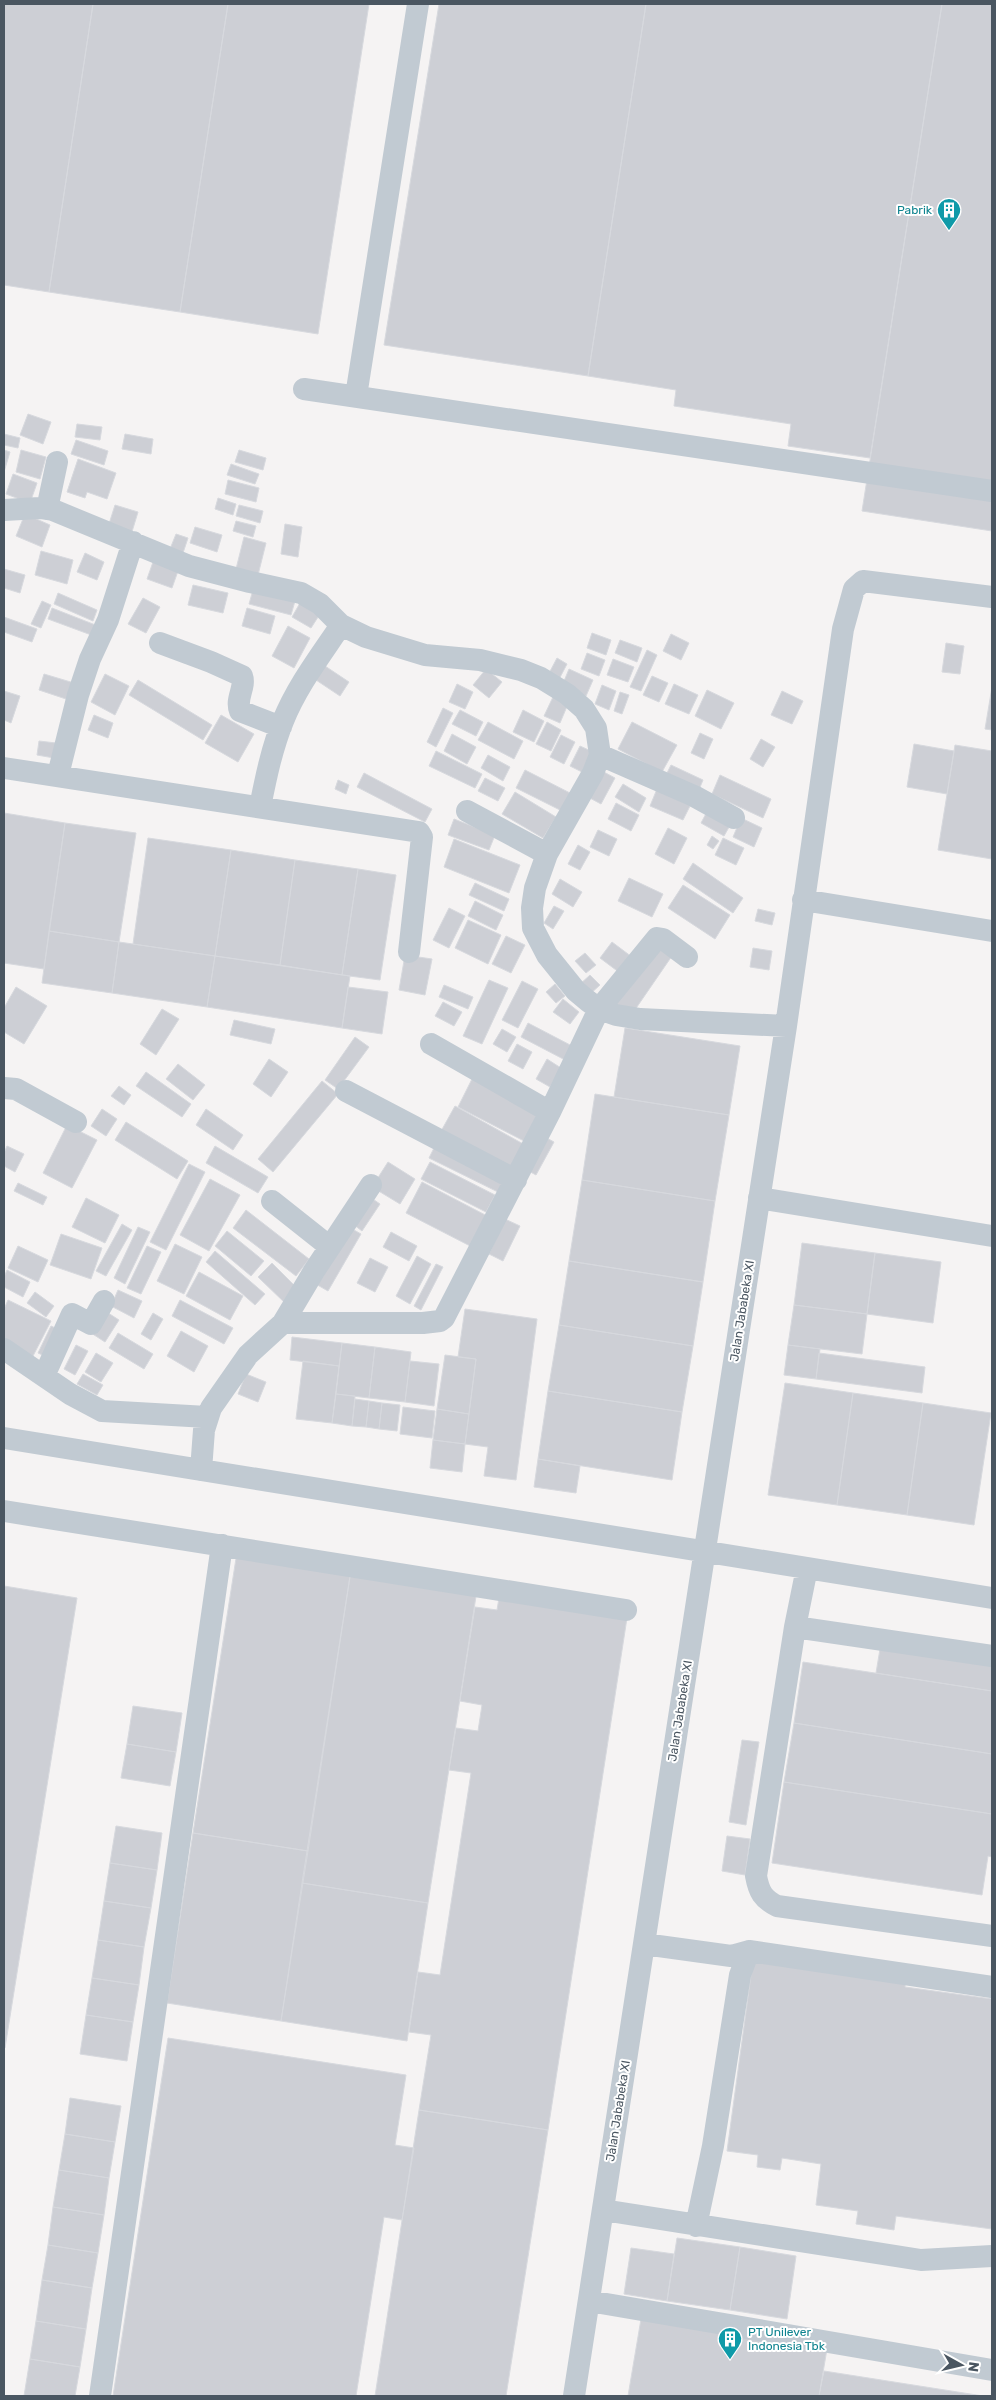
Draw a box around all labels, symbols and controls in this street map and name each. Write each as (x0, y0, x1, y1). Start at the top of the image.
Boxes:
building icon: Pabrik (936, 197, 962, 231)
place label: Pabrik (897, 203, 933, 217)
street label: Jalan Jababeka XI (727, 1259, 757, 1363)
street label: Jalan Jababeka XI (665, 1659, 695, 1763)
street label: Jalan Jababeka XI (603, 2059, 633, 2163)
place label: PT Unilever Indonesia Tbk (748, 2325, 826, 2353)
building icon: PT Unilever Indonesia Tbk (717, 2326, 743, 2360)
north arrow (936, 2340, 986, 2390)
text: N (964, 2361, 982, 2373)

